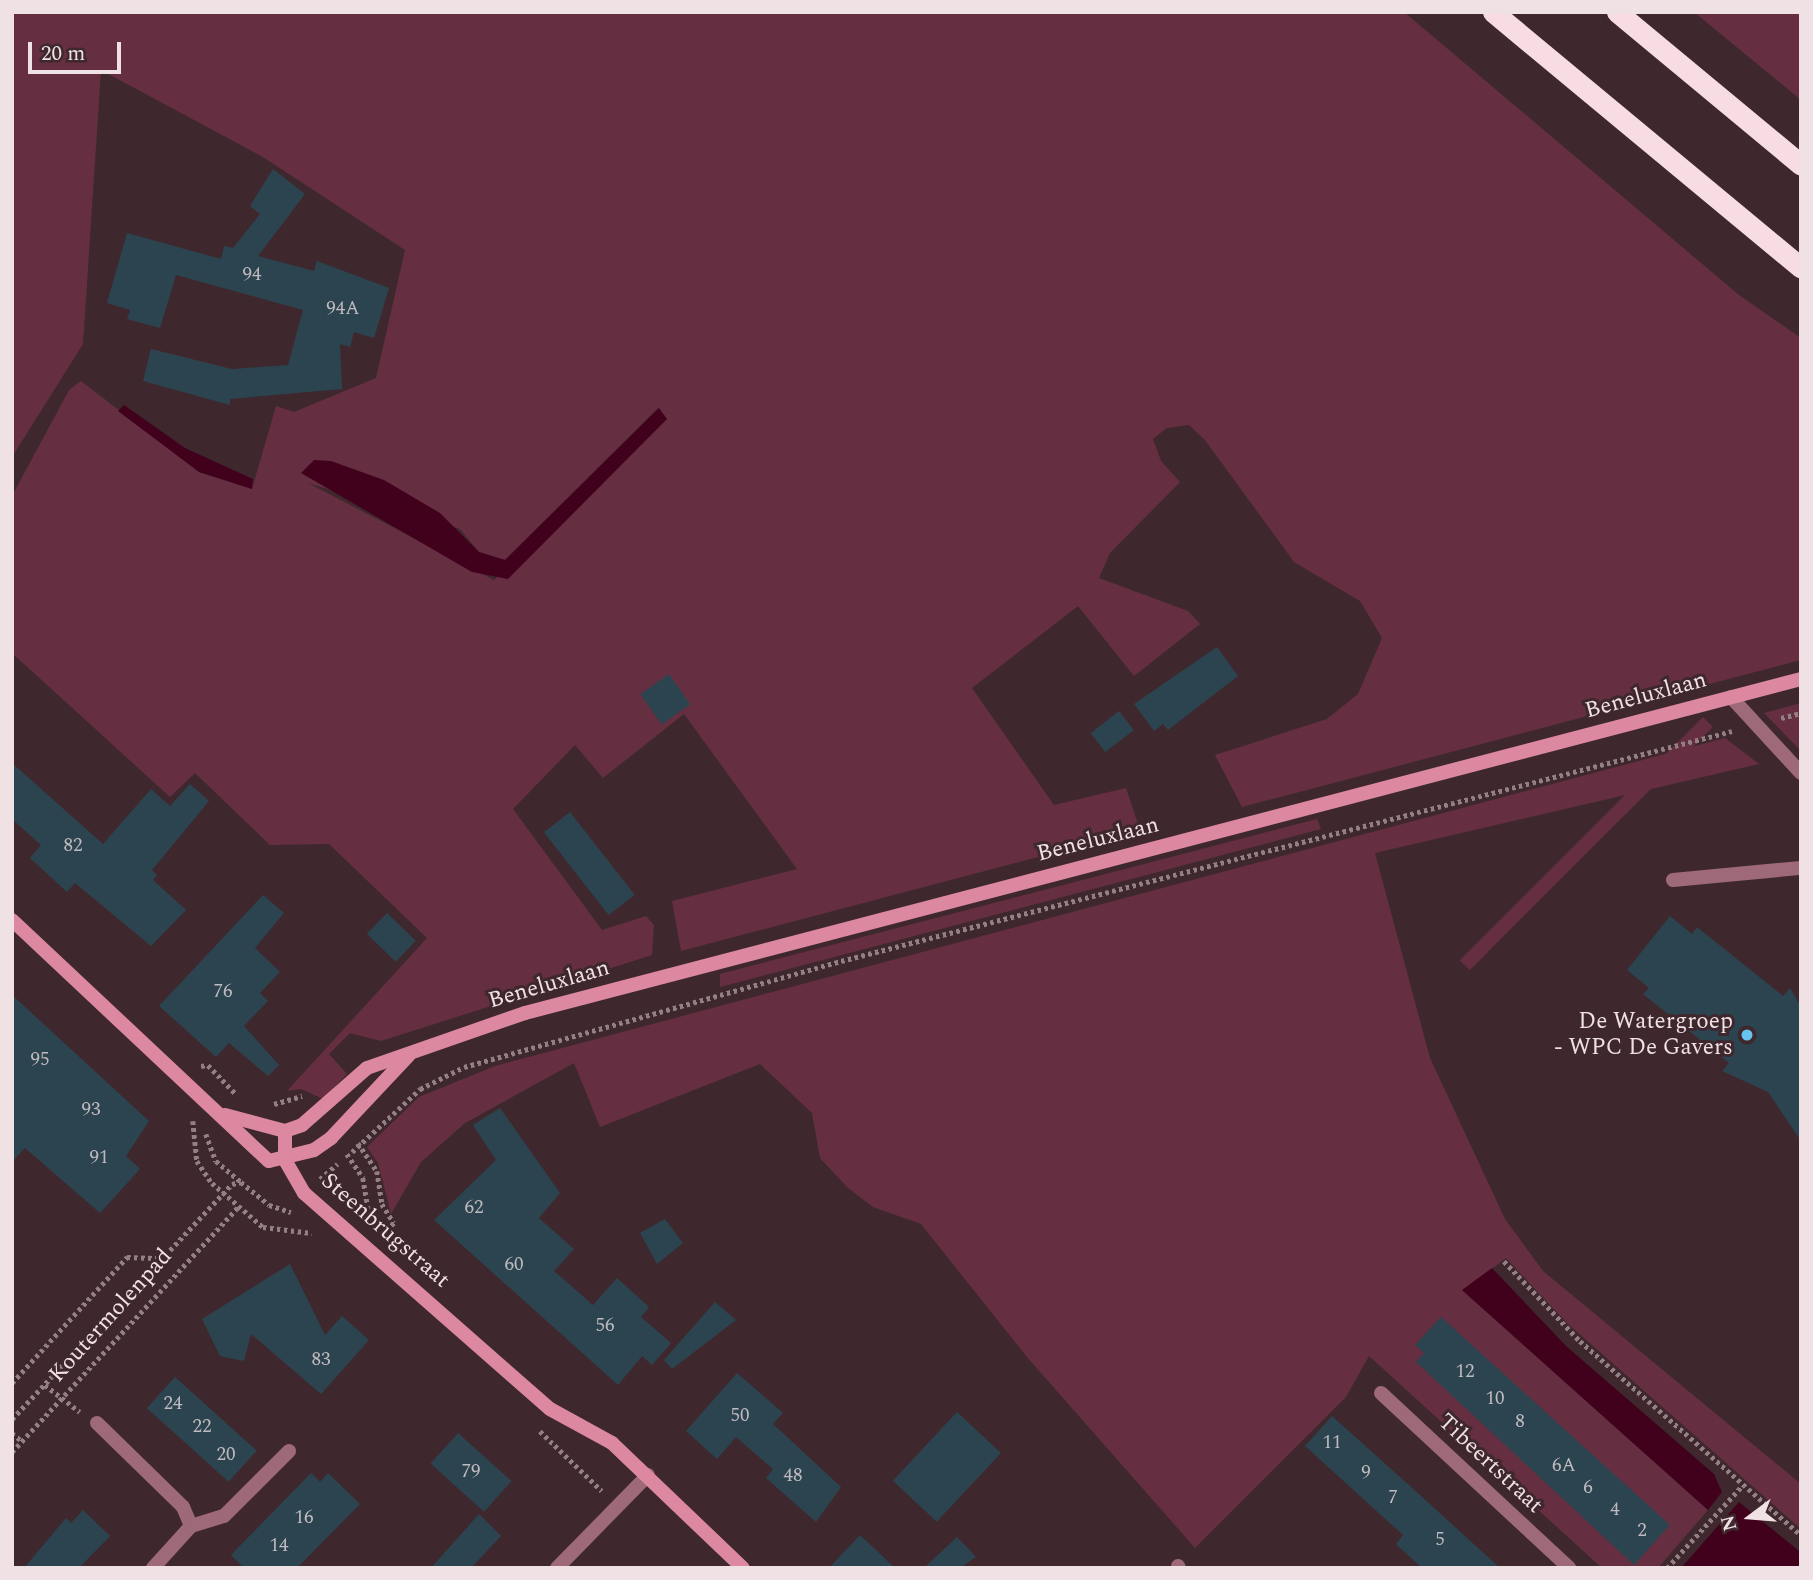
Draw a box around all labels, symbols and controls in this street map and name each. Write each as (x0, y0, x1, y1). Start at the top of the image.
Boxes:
scale bar (32, 28, 124, 72)
text: 20 m (41, 38, 85, 70)
house number: 94 (243, 264, 261, 286)
house number: 94A (326, 298, 360, 320)
street label: Beneluxlaan (1582, 667, 1710, 725)
street label: Beneluxlaan (1034, 812, 1162, 868)
house number: 82 (64, 835, 82, 857)
street label: Beneluxlaan (485, 955, 613, 1015)
house number: 76 (214, 981, 232, 1003)
place label: De Watergroep - WPC De Gavers (1554, 1008, 1733, 1062)
marker: De Watergroep - WPC De Gavers (1739, 1027, 1755, 1043)
house number: 95 (31, 1049, 49, 1071)
house number: 93 (82, 1099, 100, 1121)
house number: 91 (90, 1147, 108, 1169)
street label: Steenbrugstraat (315, 1168, 455, 1294)
house number: 62 (465, 1197, 483, 1219)
street label: Koutermolenpad (44, 1243, 178, 1389)
house number: 60 (505, 1254, 523, 1276)
house number: 56 (596, 1315, 614, 1337)
house number: 83 (312, 1349, 330, 1371)
house number: 12 (1456, 1361, 1474, 1383)
house number: 10 (1486, 1388, 1504, 1410)
house number: 24 (164, 1393, 182, 1415)
house number: 50 (731, 1405, 749, 1427)
street label: Tibeertstraat (1432, 1408, 1548, 1520)
house number: 8 (1515, 1411, 1525, 1433)
house number: 22 (193, 1416, 211, 1438)
house number: 11 (1323, 1432, 1341, 1454)
house number: 20 (217, 1444, 235, 1466)
house number: 6A (1552, 1455, 1576, 1477)
house number: 79 (462, 1461, 480, 1483)
house number: 9 (1361, 1462, 1371, 1484)
house number: 48 (784, 1465, 802, 1487)
house number: 6 (1583, 1477, 1593, 1499)
north arrow (1715, 1482, 1785, 1552)
house number: 7 (1388, 1487, 1398, 1509)
house number: 4 (1610, 1499, 1620, 1521)
house number: 16 (295, 1507, 313, 1529)
text: N (1713, 1511, 1745, 1534)
house number: 2 (1637, 1520, 1647, 1542)
house number: 5 (1435, 1529, 1445, 1551)
house number: 14 (270, 1535, 288, 1557)

